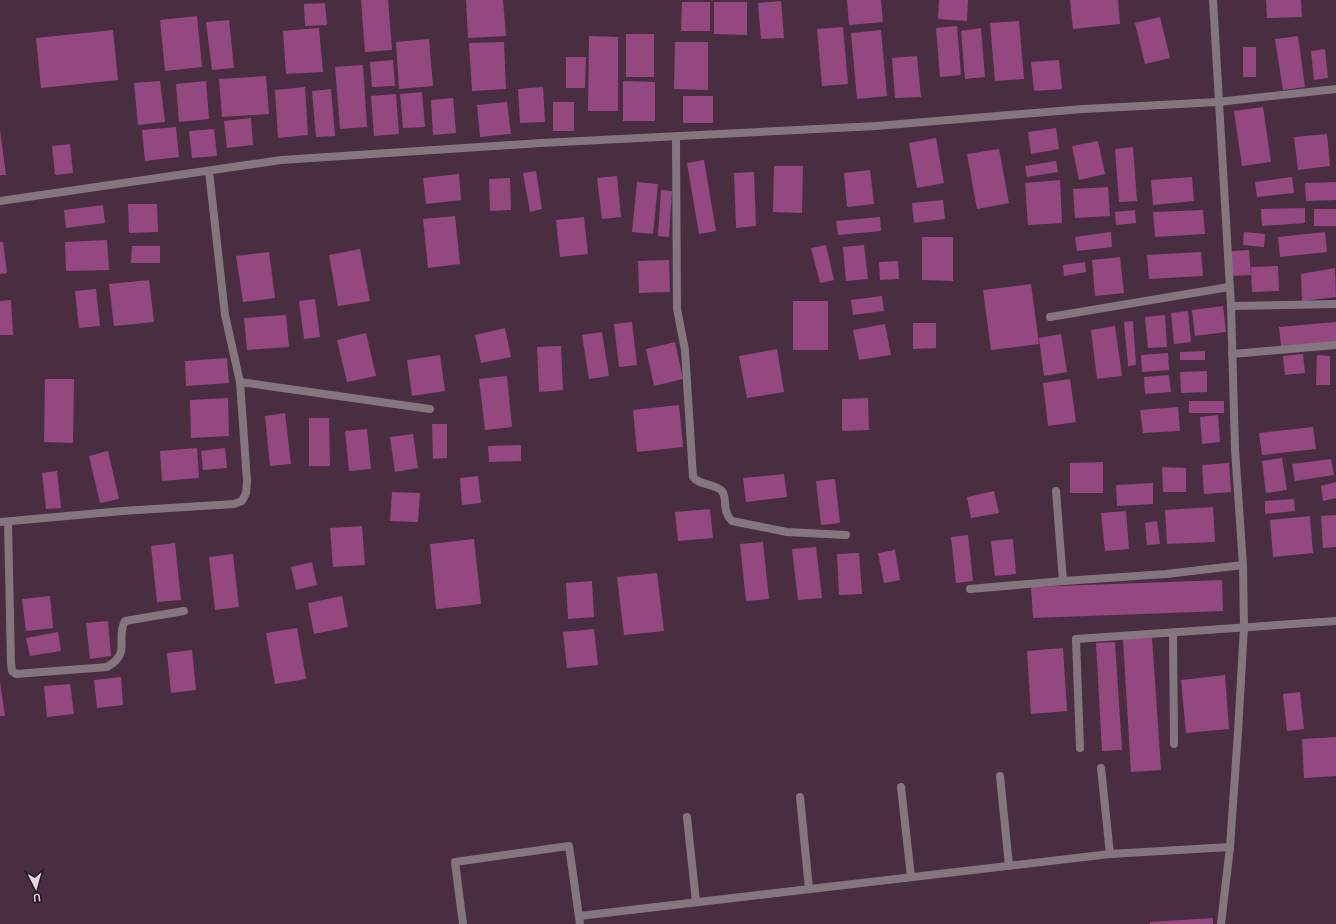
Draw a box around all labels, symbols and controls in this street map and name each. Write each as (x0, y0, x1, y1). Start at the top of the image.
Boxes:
north arrow (16, 868, 56, 908)
text: U (33, 891, 41, 905)

